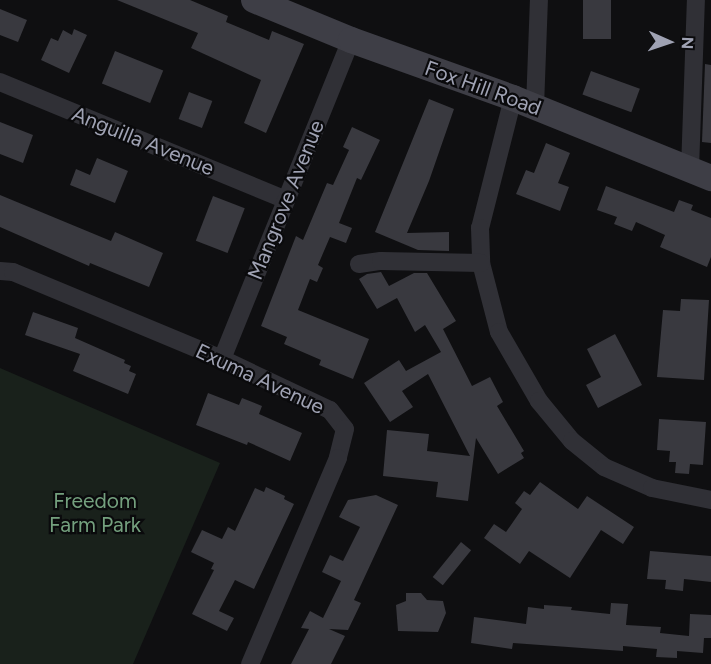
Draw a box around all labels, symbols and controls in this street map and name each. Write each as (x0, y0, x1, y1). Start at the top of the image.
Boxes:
north arrow (639, 12, 699, 72)
text: N (678, 36, 697, 50)
street label: Fox Hill Road (421, 55, 545, 121)
street label: Anguilla Avenue (68, 101, 218, 181)
street label: Mangrove Avenue (243, 117, 329, 283)
street label: Exuma Avenue (192, 338, 328, 420)
park label: Freedom Farm Park (49, 488, 141, 538)

